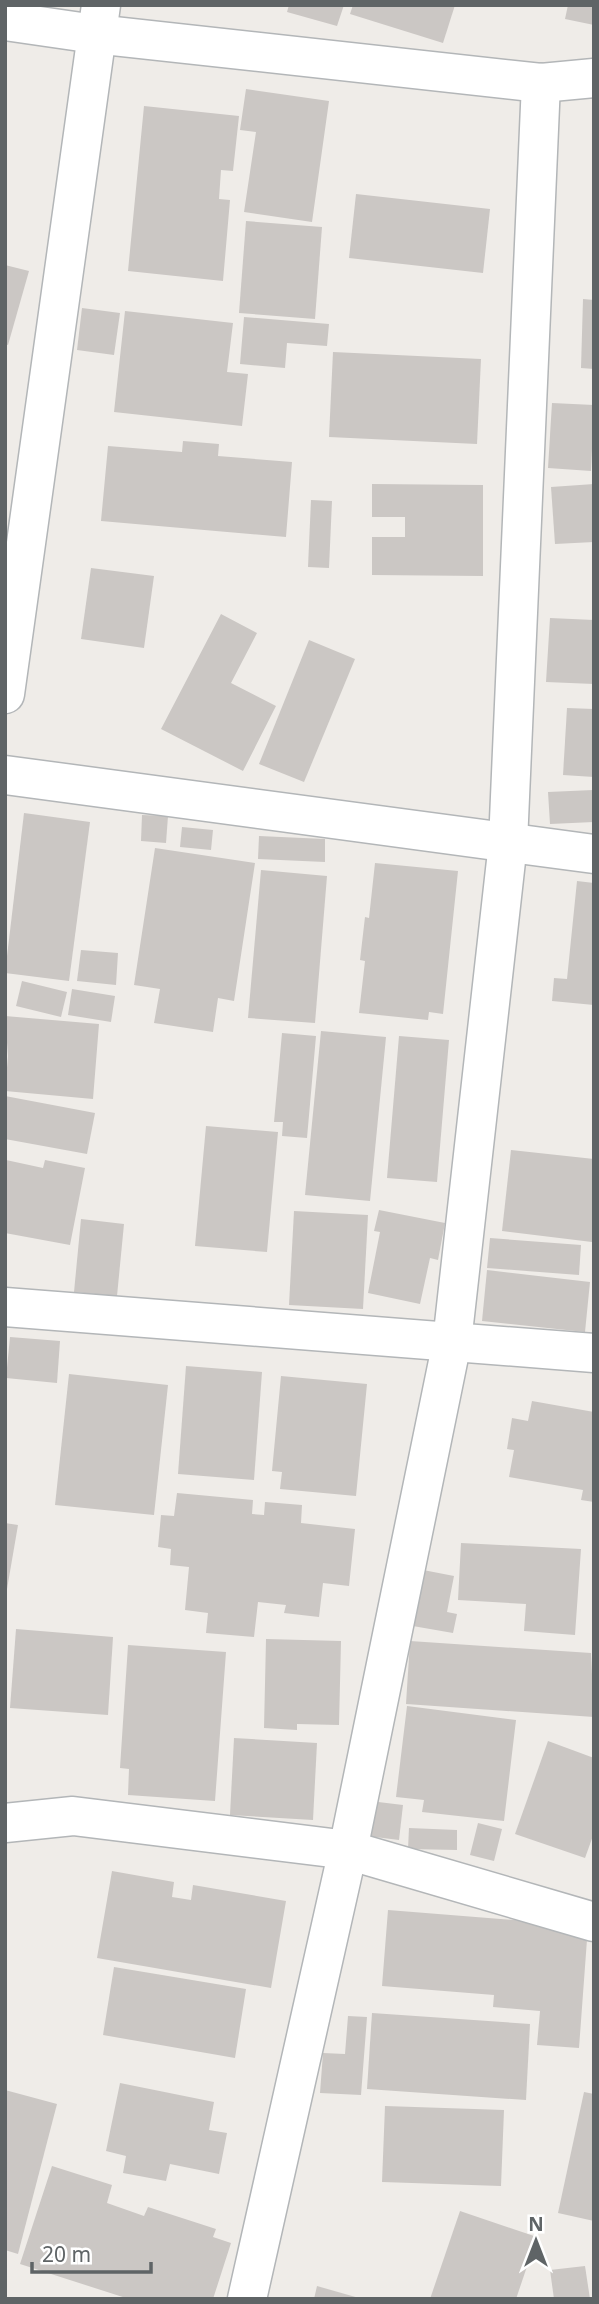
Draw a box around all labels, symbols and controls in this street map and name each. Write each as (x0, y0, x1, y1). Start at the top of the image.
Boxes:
north arrow (501, 2206, 571, 2276)
text: N (528, 2211, 544, 2237)
scale bar (32, 2230, 150, 2274)
text: 20 m (42, 2240, 91, 2268)

